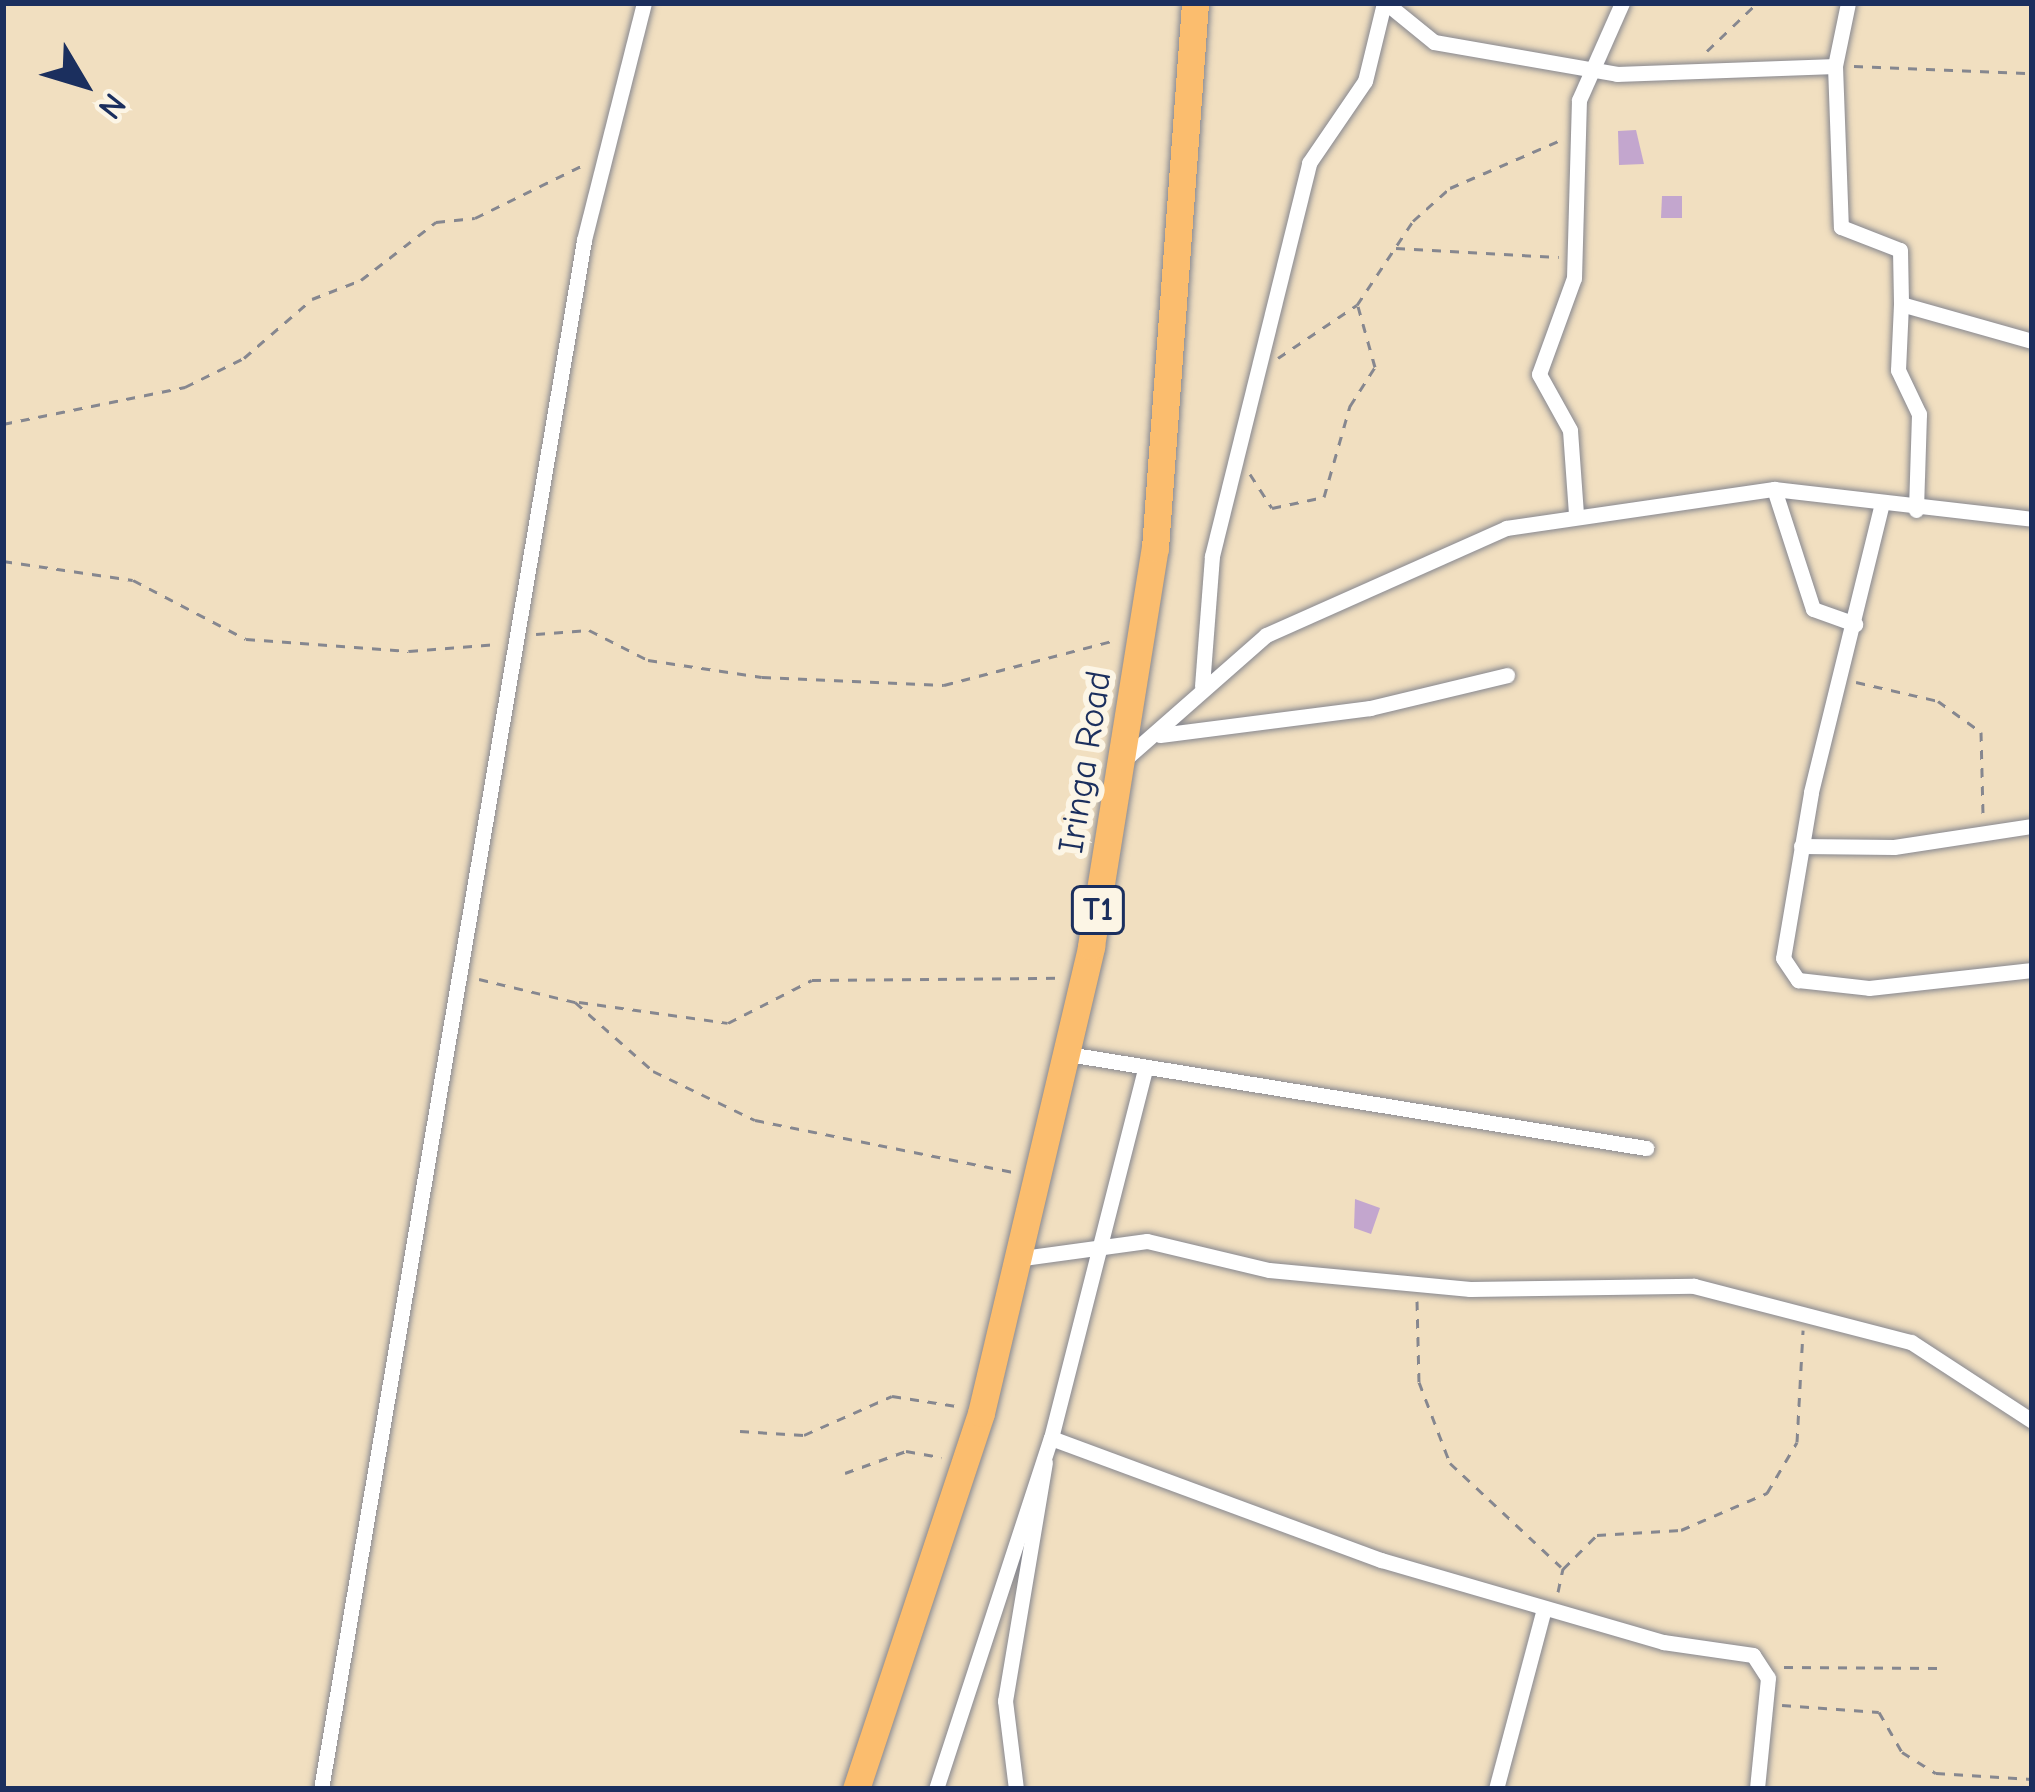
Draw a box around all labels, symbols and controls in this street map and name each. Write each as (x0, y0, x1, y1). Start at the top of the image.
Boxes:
north arrow (24, 24, 144, 144)
text: N (91, 86, 134, 126)
street label: Iringa Road (1049, 668, 1121, 856)
road number: T1 (1068, 883, 1128, 937)

